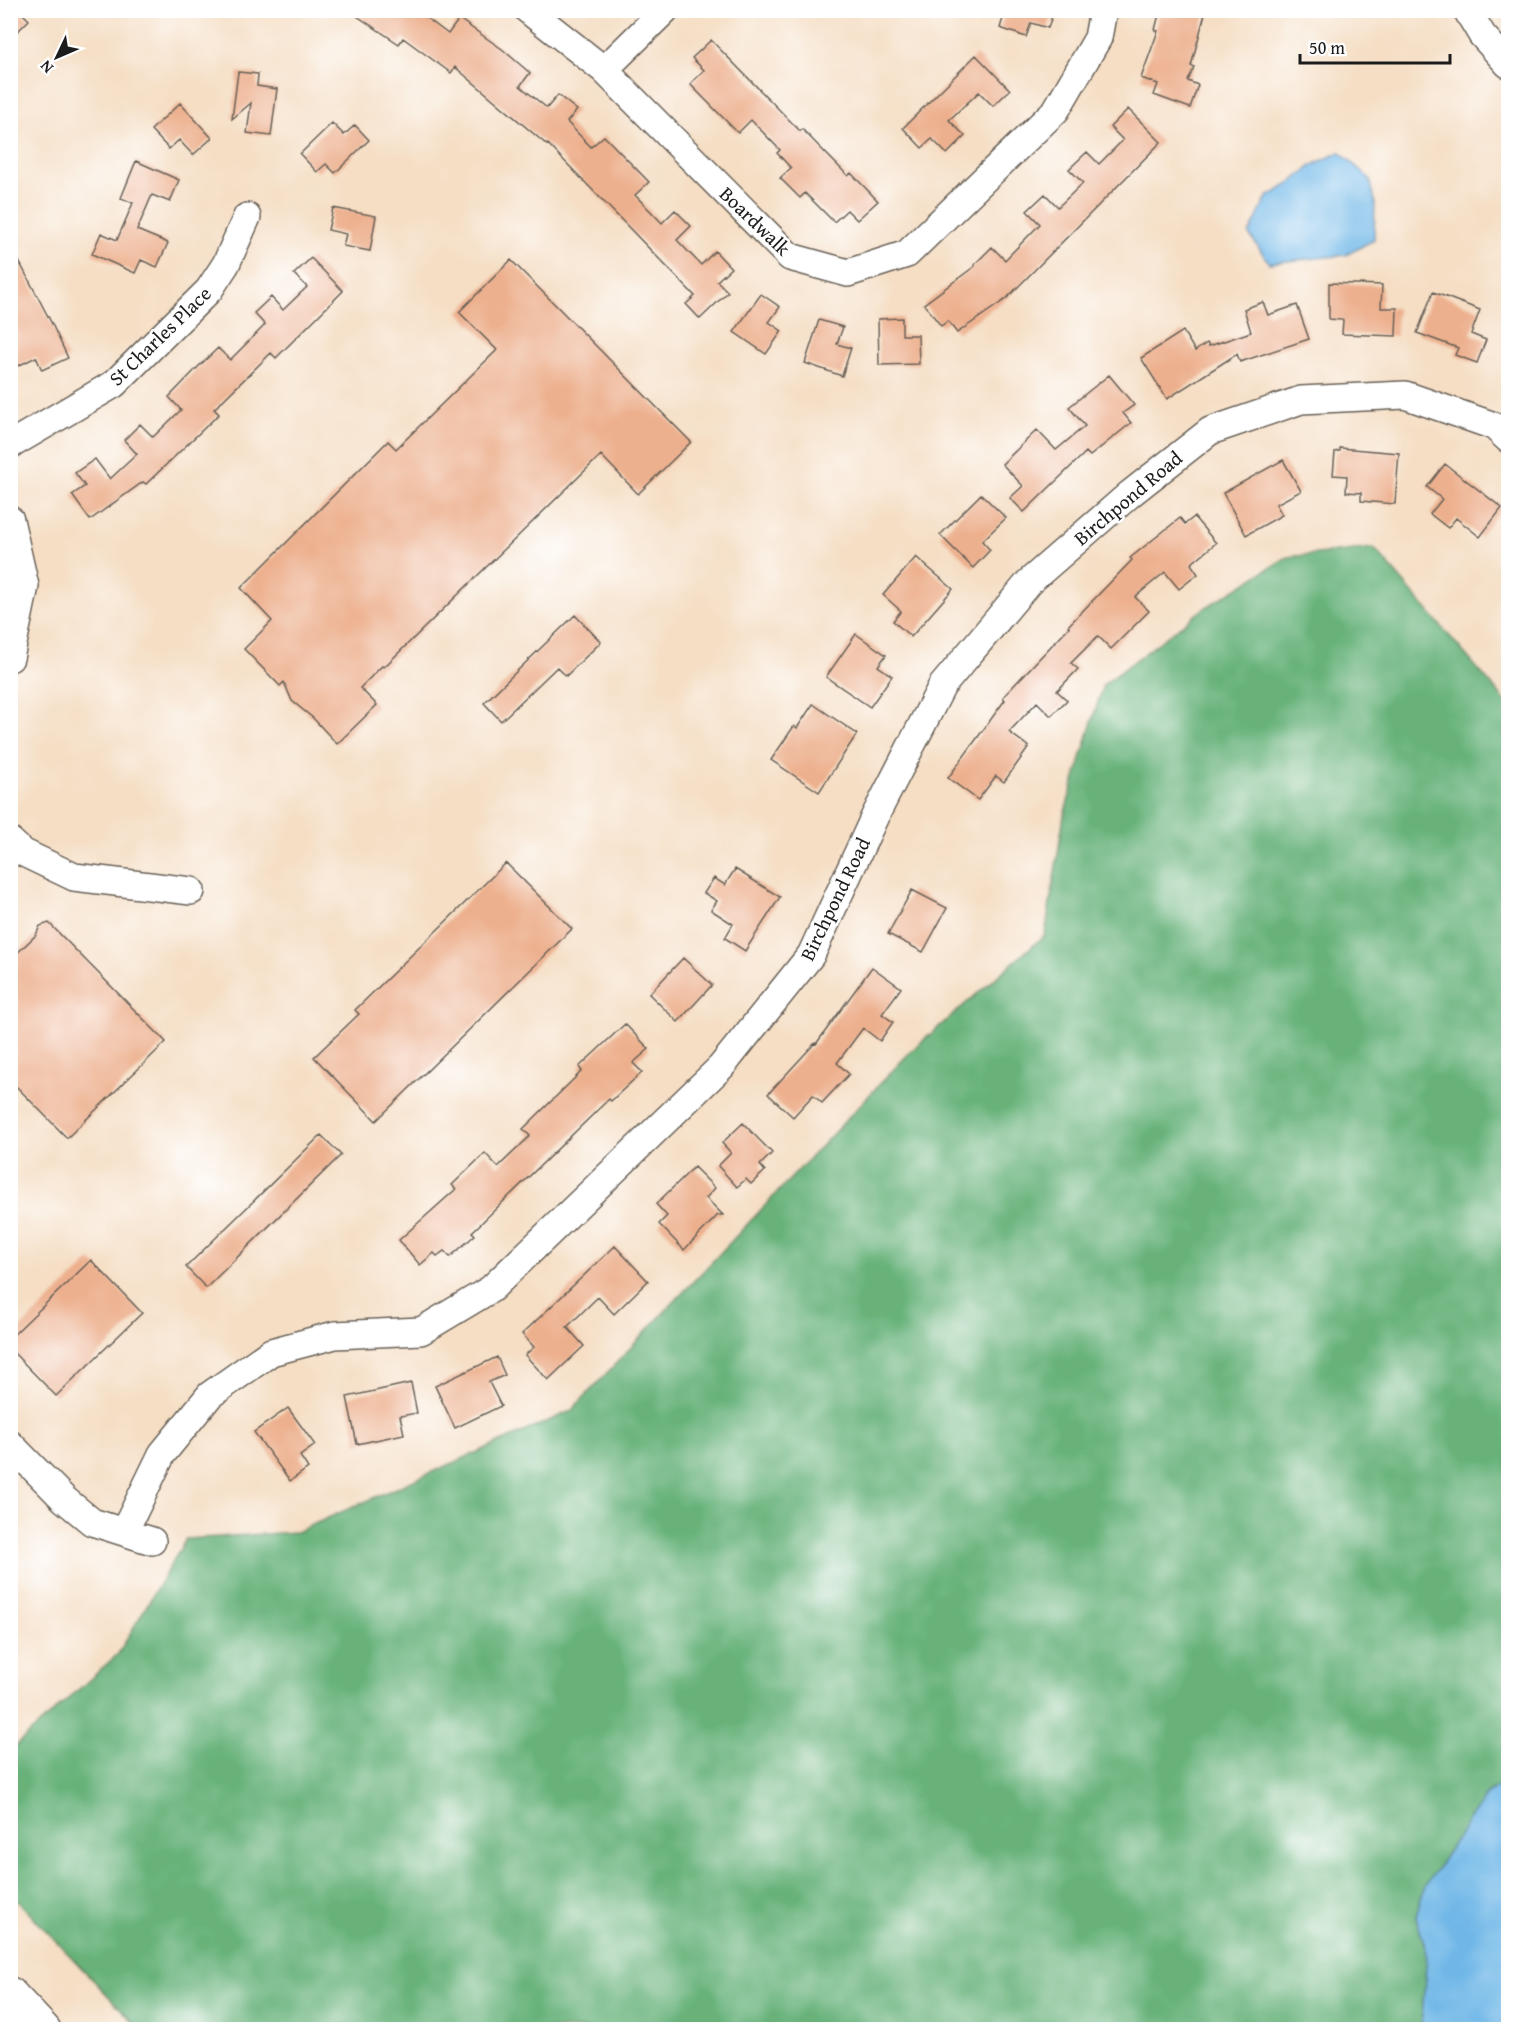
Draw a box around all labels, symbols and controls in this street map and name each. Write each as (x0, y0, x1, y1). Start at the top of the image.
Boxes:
north arrow (27, 27, 87, 87)
scale bar (1300, 27, 1450, 65)
text: 50 m (1309, 34, 1345, 61)
text: N (34, 55, 59, 80)
street label: Boardwalk (713, 179, 798, 263)
street label: St Charles Place (102, 279, 217, 392)
street label: Birchpond Road (1067, 443, 1189, 552)
street label: Birchpond Road (792, 832, 877, 965)

